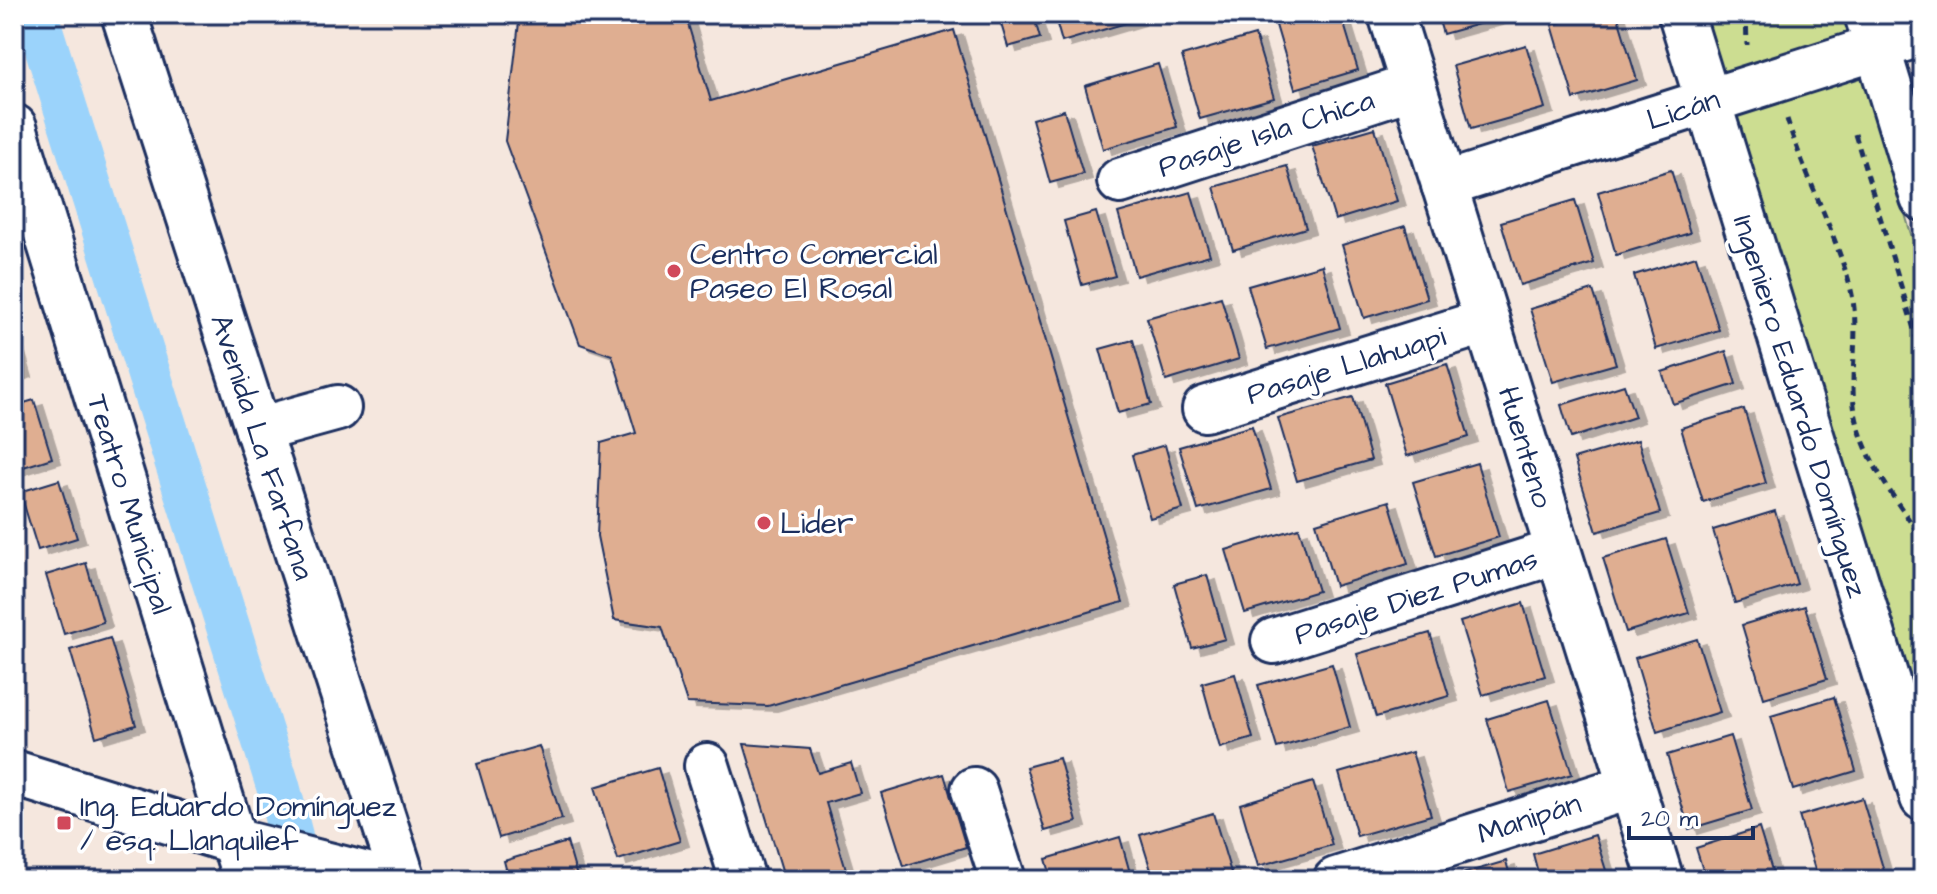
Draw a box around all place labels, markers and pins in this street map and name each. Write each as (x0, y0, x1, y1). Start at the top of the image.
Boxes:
place label: Centro Comercial Paseo El Rosal (690, 234, 938, 310)
marker: Centro Comercial Paseo El Rosal (665, 262, 683, 280)
place label: Lider (780, 503, 853, 545)
marker: Lider (755, 514, 773, 532)
place label: Ing. Eduardo Domínguez / esq. Llanquilef (80, 786, 397, 862)
marker: Ing. Eduardo Domínguez / esq. Llanquilef (55, 814, 73, 832)

